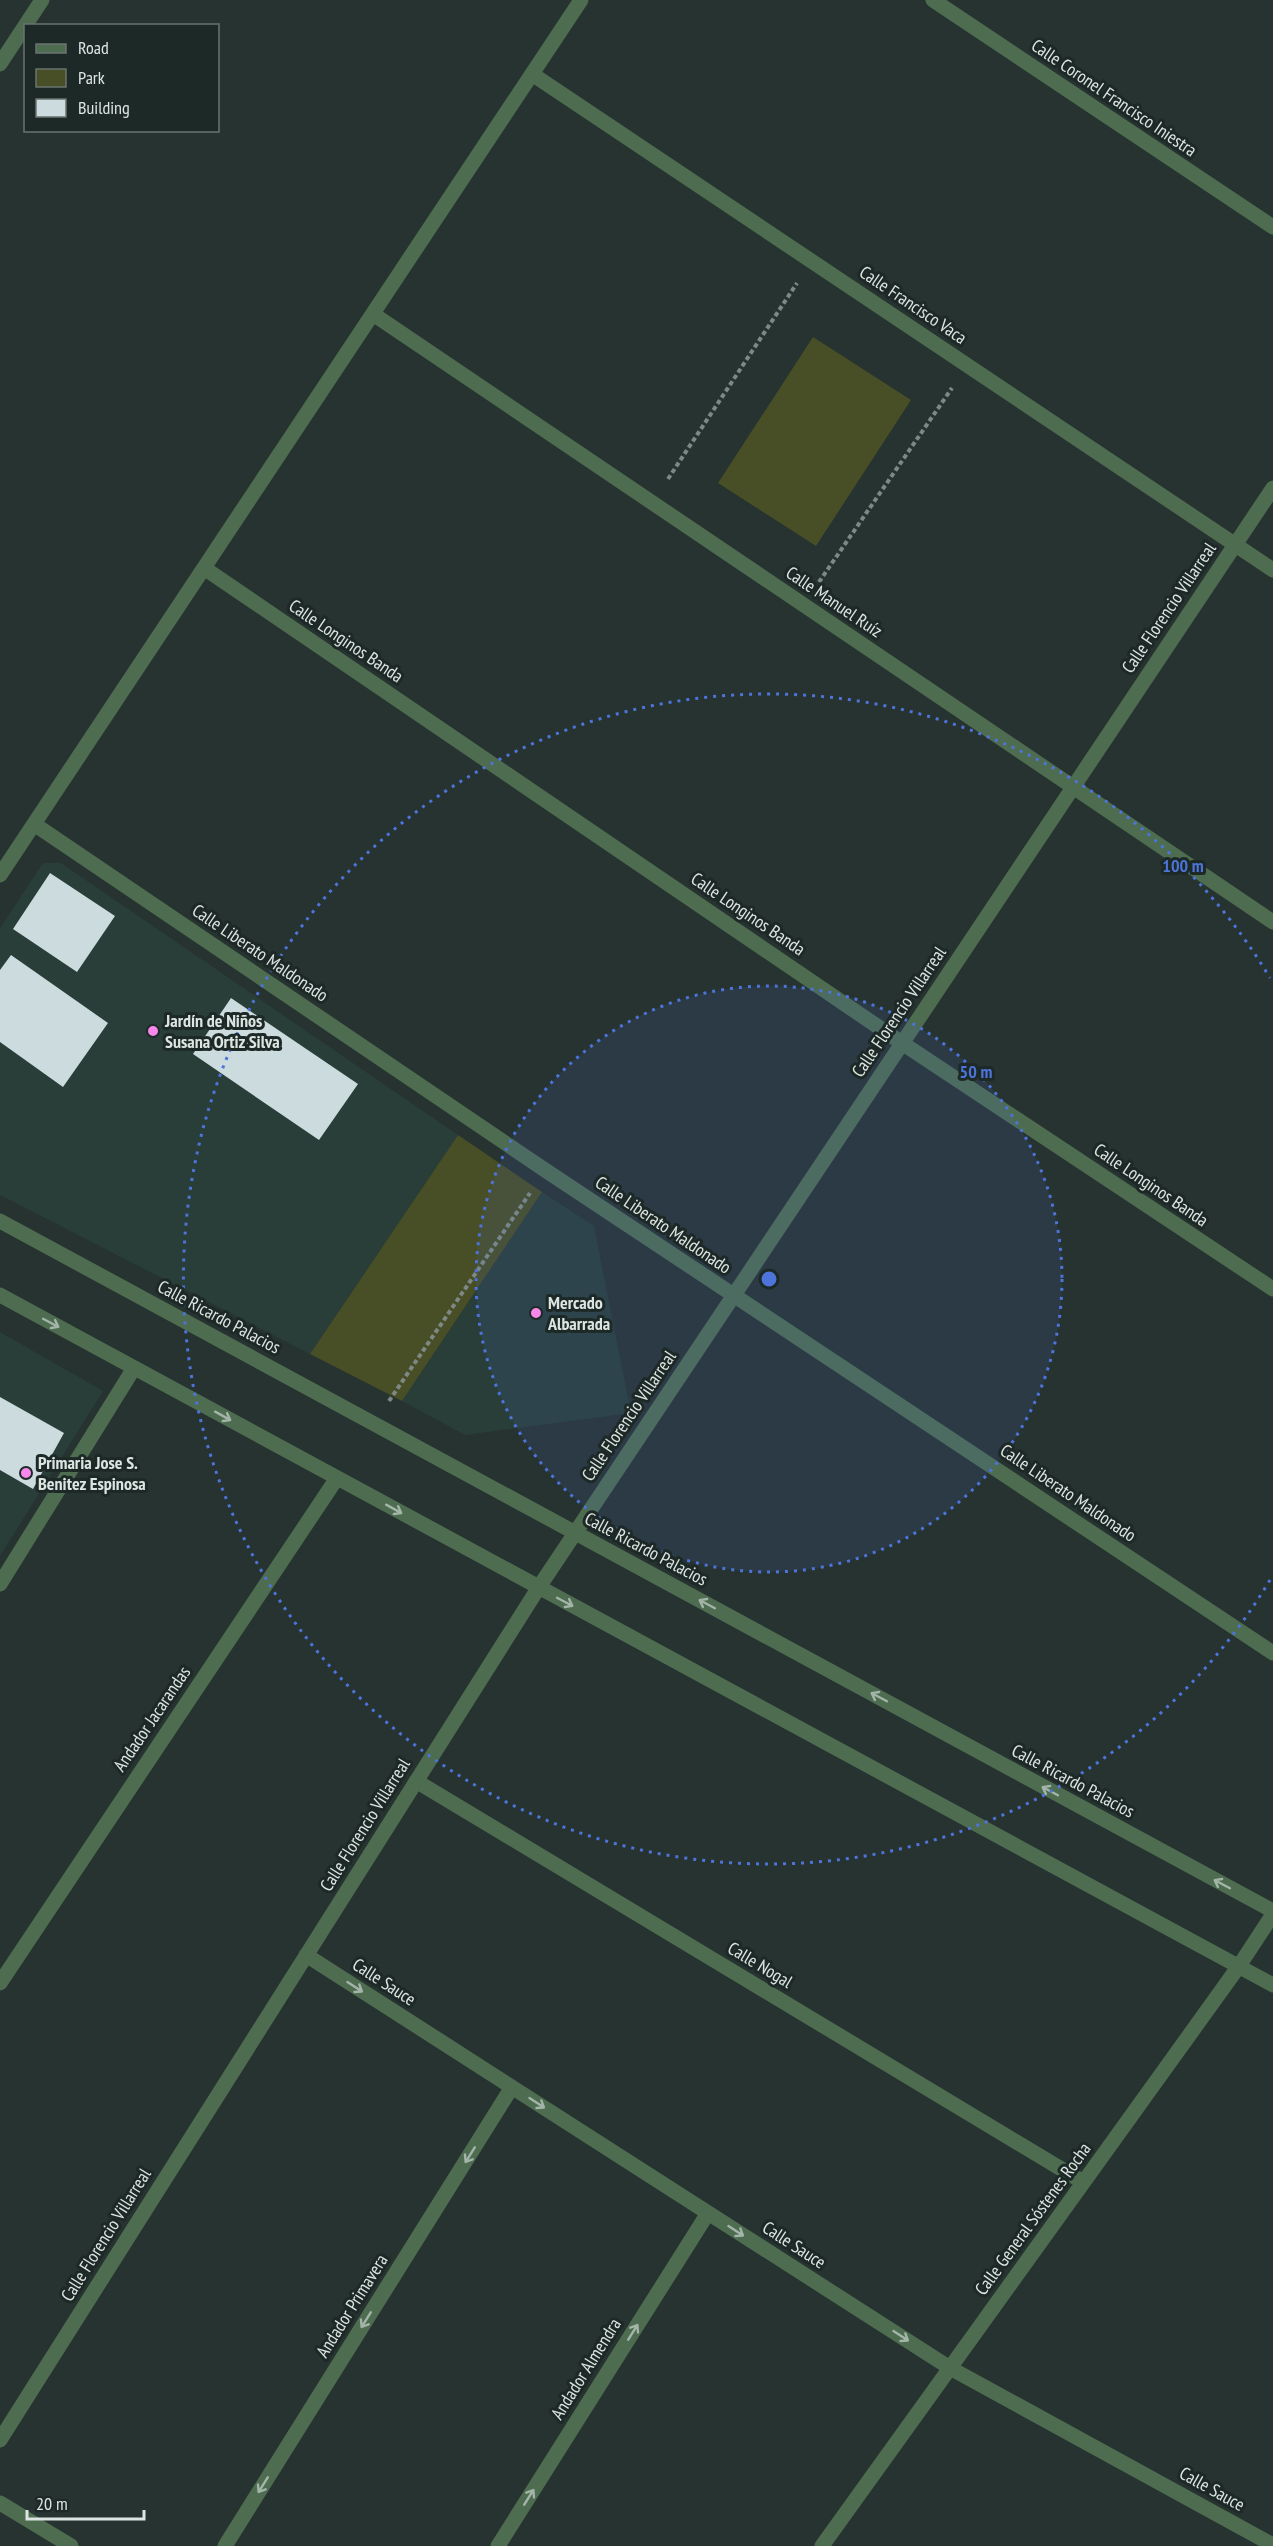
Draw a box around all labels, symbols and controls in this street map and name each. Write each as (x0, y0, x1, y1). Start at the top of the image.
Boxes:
legend (24, 24, 219, 132)
street label: Calle Coronel Francisco Iniestra (1027, 34, 1201, 162)
text: Road (78, 36, 109, 59)
text: Park (78, 66, 105, 89)
text: Building (78, 96, 130, 119)
street label: Calle Francisco Vaca (855, 260, 971, 349)
street label: Calle Florencio Villarreal (1116, 537, 1221, 677)
street label: Calle Manuel Ruíz (782, 561, 887, 642)
street label: Calle Longinos Banda (285, 594, 408, 687)
text: 100 m (1162, 854, 1204, 877)
street label: Calle Longinos Banda (687, 867, 810, 960)
street label: Calle Liberato Maldonado (188, 899, 333, 1007)
street label: Calle Florencio Villarreal (846, 941, 951, 1081)
place label: Jardín de Niños Susana Ortiz Silva (164, 1009, 280, 1053)
marker: Jardín de Niños Susana Ortiz Silva (146, 1024, 160, 1038)
text: 50 m (960, 1060, 992, 1083)
street label: Calle Longinos Banda (1090, 1138, 1213, 1231)
street label: Calle Liberato Maldonado (591, 1171, 736, 1279)
centre of rings (759, 1269, 779, 1289)
street label: Calle Ricardo Palacios (154, 1275, 285, 1359)
place label: Mercado Albarrada (547, 1291, 610, 1335)
marker: Mercado Albarrada (529, 1306, 543, 1320)
one-way arrow (42, 1318, 60, 1329)
street label: Calle Florencio Villarreal (576, 1345, 681, 1485)
one-way arrow (214, 1410, 231, 1422)
street label: Calle Liberato Maldonado (996, 1439, 1141, 1547)
place label: Primaria Jose S. Benitez Espinosa (38, 1451, 146, 1495)
marker: Primaria Jose S. Benitez Espinosa (19, 1466, 33, 1480)
one-way arrow (385, 1503, 402, 1515)
street label: Calle Ricardo Palacios (581, 1507, 712, 1591)
one-way arrow (556, 1597, 574, 1608)
one-way arrow (699, 1598, 717, 1609)
street label: Andador Jacarandas (108, 1662, 195, 1776)
one-way arrow (871, 1691, 888, 1703)
street label: Calle Ricardo Palacios (1008, 1739, 1139, 1823)
street label: Calle Florencio Villarreal (314, 1753, 415, 1895)
one-way arrow (1042, 1784, 1059, 1796)
one-way arrow (1213, 1878, 1231, 1889)
street label: Calle Nogal (724, 1936, 798, 1993)
street label: Calle Sauce (348, 1953, 420, 2011)
one-way arrow (346, 1981, 363, 1993)
one-way arrow (528, 2098, 545, 2110)
street label: Calle General Sóstenes Rocha (970, 2138, 1096, 2299)
one-way arrow (464, 2146, 476, 2163)
street label: Calle Florencio Villarreal (55, 2163, 156, 2305)
street label: Calle Sauce (758, 2216, 830, 2274)
one-way arrow (728, 2225, 745, 2238)
street label: Andador Primavera (311, 2250, 393, 2362)
one-way arrow (360, 2311, 372, 2328)
street label: Andador Almendra (545, 2314, 626, 2424)
one-way arrow (627, 2323, 640, 2340)
one-way arrow (892, 2331, 909, 2343)
street label: Calle Sauce (1176, 2461, 1249, 2516)
one-way arrow (256, 2476, 268, 2493)
scale bar (27, 2483, 144, 2521)
one-way arrow (523, 2488, 536, 2505)
text: 20 m (36, 2492, 68, 2515)

